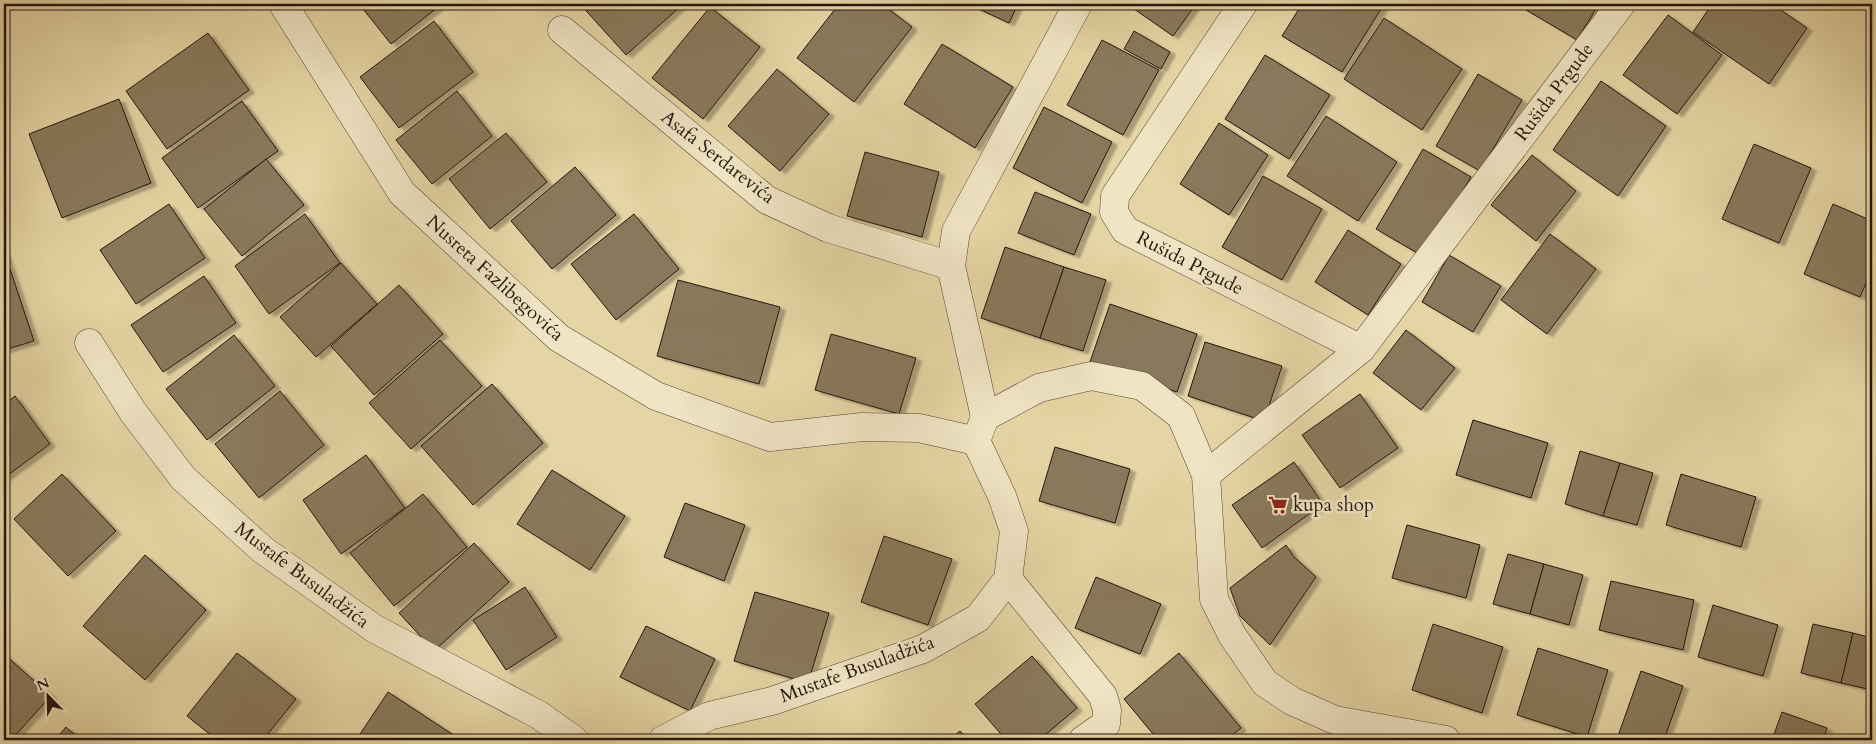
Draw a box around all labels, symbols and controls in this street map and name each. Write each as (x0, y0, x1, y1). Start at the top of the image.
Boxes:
street label: Rušida Prgude (1509, 38, 1599, 146)
street label: Asafa Serdarevića (656, 104, 780, 210)
street label: Nusreta Fazlibegovića (420, 209, 570, 347)
street label: Rušida Prgude (1132, 225, 1248, 301)
place label: kupa shop (1293, 492, 1374, 518)
supermarket icon: kupa shop (1267, 494, 1289, 516)
street label: Mustafe Busuladžića (229, 516, 375, 634)
street label: Mustafe Busuladžića (776, 629, 938, 709)
north arrow (22, 672, 72, 722)
text: N (34, 673, 52, 696)

